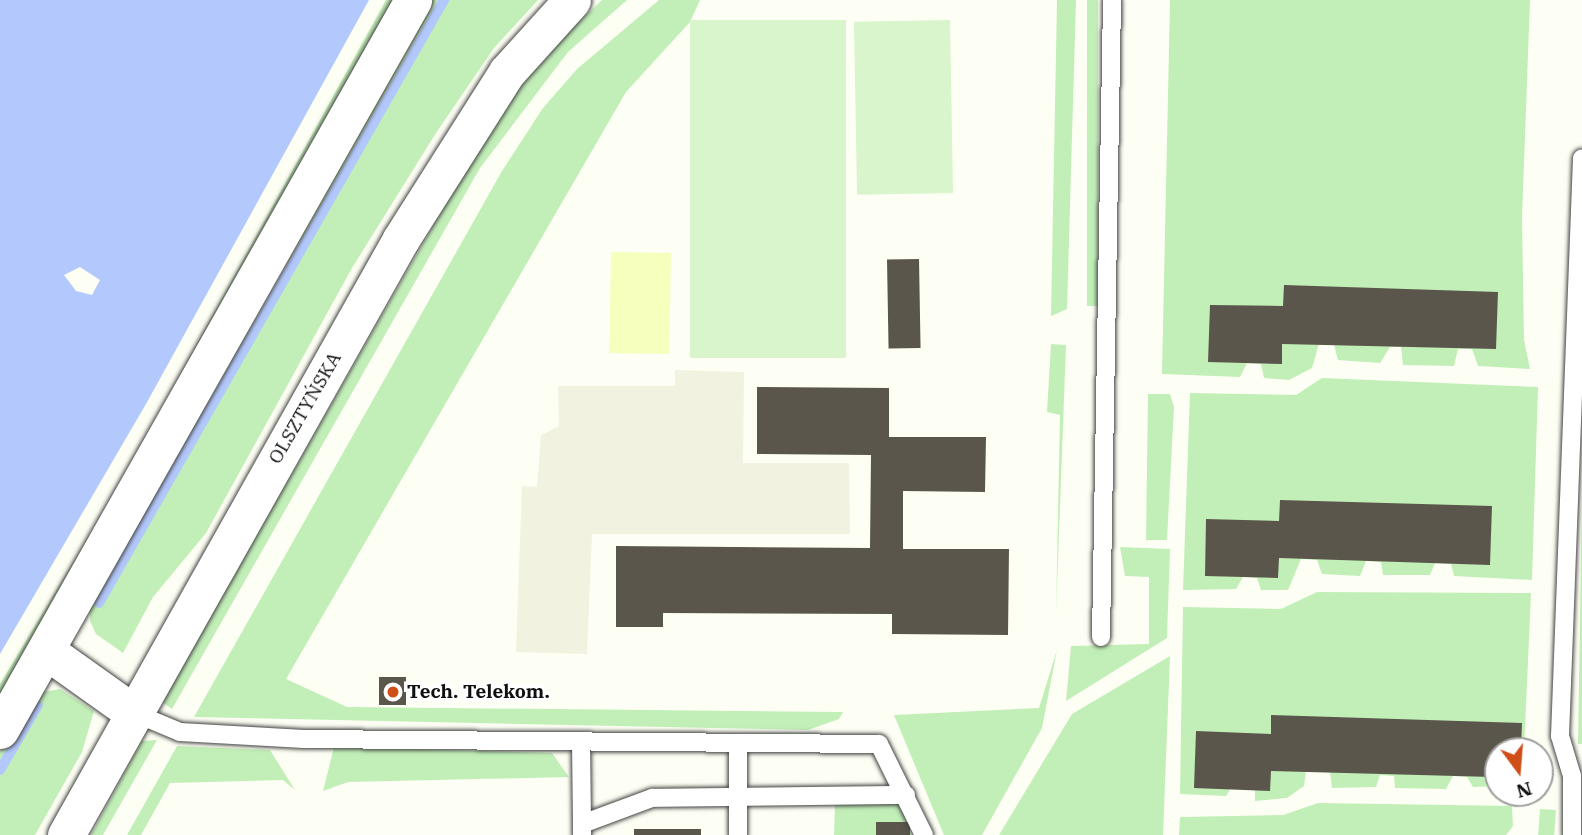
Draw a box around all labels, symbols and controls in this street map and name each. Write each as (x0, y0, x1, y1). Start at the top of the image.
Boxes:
street label: OLSZTYŃSKA (264, 348, 346, 468)
place label: Tech. Telekom. (407, 681, 550, 703)
marker: Tech. Telekom. (385, 684, 401, 700)
north arrow (1484, 737, 1554, 807)
text: N (1514, 777, 1535, 804)

